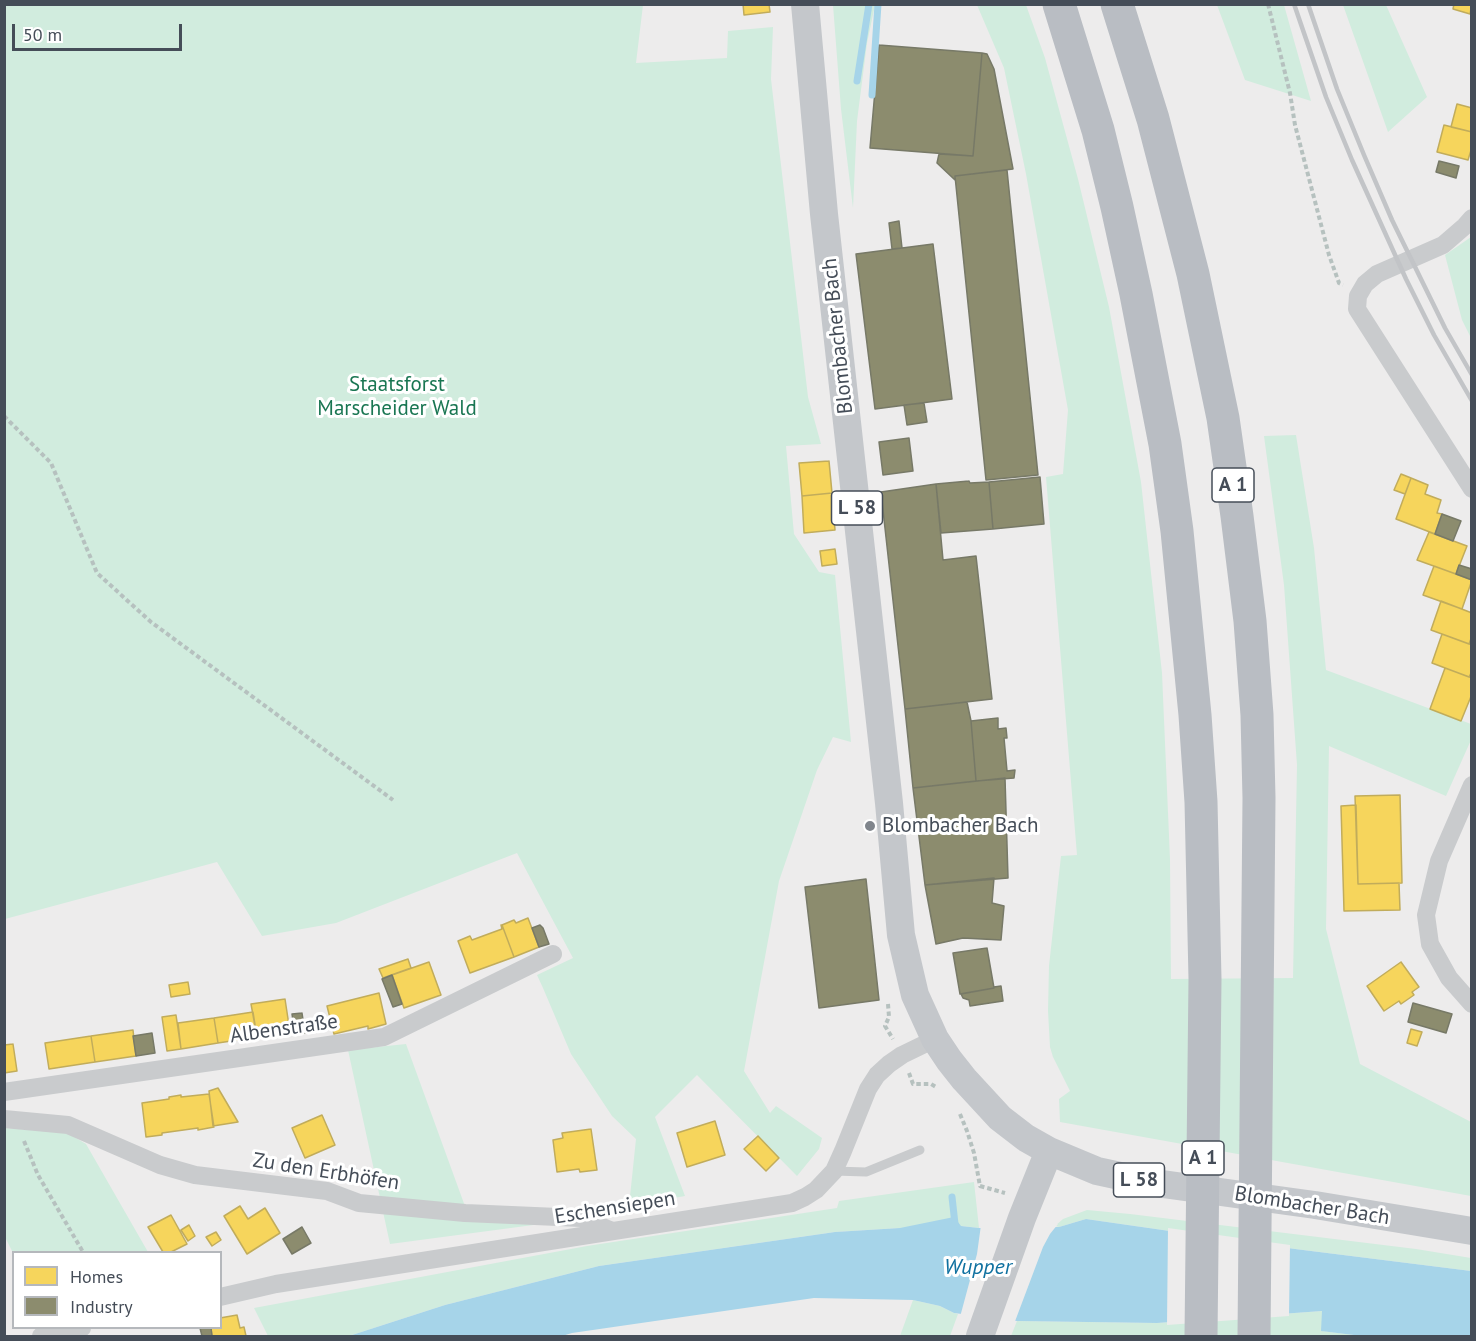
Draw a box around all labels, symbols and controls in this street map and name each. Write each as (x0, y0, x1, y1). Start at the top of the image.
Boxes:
scale bar (15, 12, 184, 50)
text: 50 m (23, 23, 62, 46)
street label: Blombacher Bach (817, 257, 859, 415)
park label: Staatsforst Marscheider Wald (317, 372, 477, 422)
road number: A 1 (1212, 468, 1254, 502)
road number: L 58 (832, 491, 882, 525)
place label: Blombacher Bach (882, 813, 1038, 839)
marker: Blombacher Bach (863, 819, 877, 833)
street label: Albenstraße (229, 1009, 339, 1049)
road number: A 1 (1182, 1141, 1224, 1175)
street label: Zu den Erbhöfen (251, 1148, 401, 1196)
road number: L 58 (1114, 1163, 1164, 1197)
street label: Blombacher Bach (1233, 1181, 1391, 1231)
street label: Eschensiepen (553, 1186, 677, 1230)
legend (12, 1251, 222, 1329)
water label: Wupper (944, 1255, 1012, 1281)
text: Homes (70, 1265, 123, 1288)
text: Industry (70, 1295, 133, 1318)

